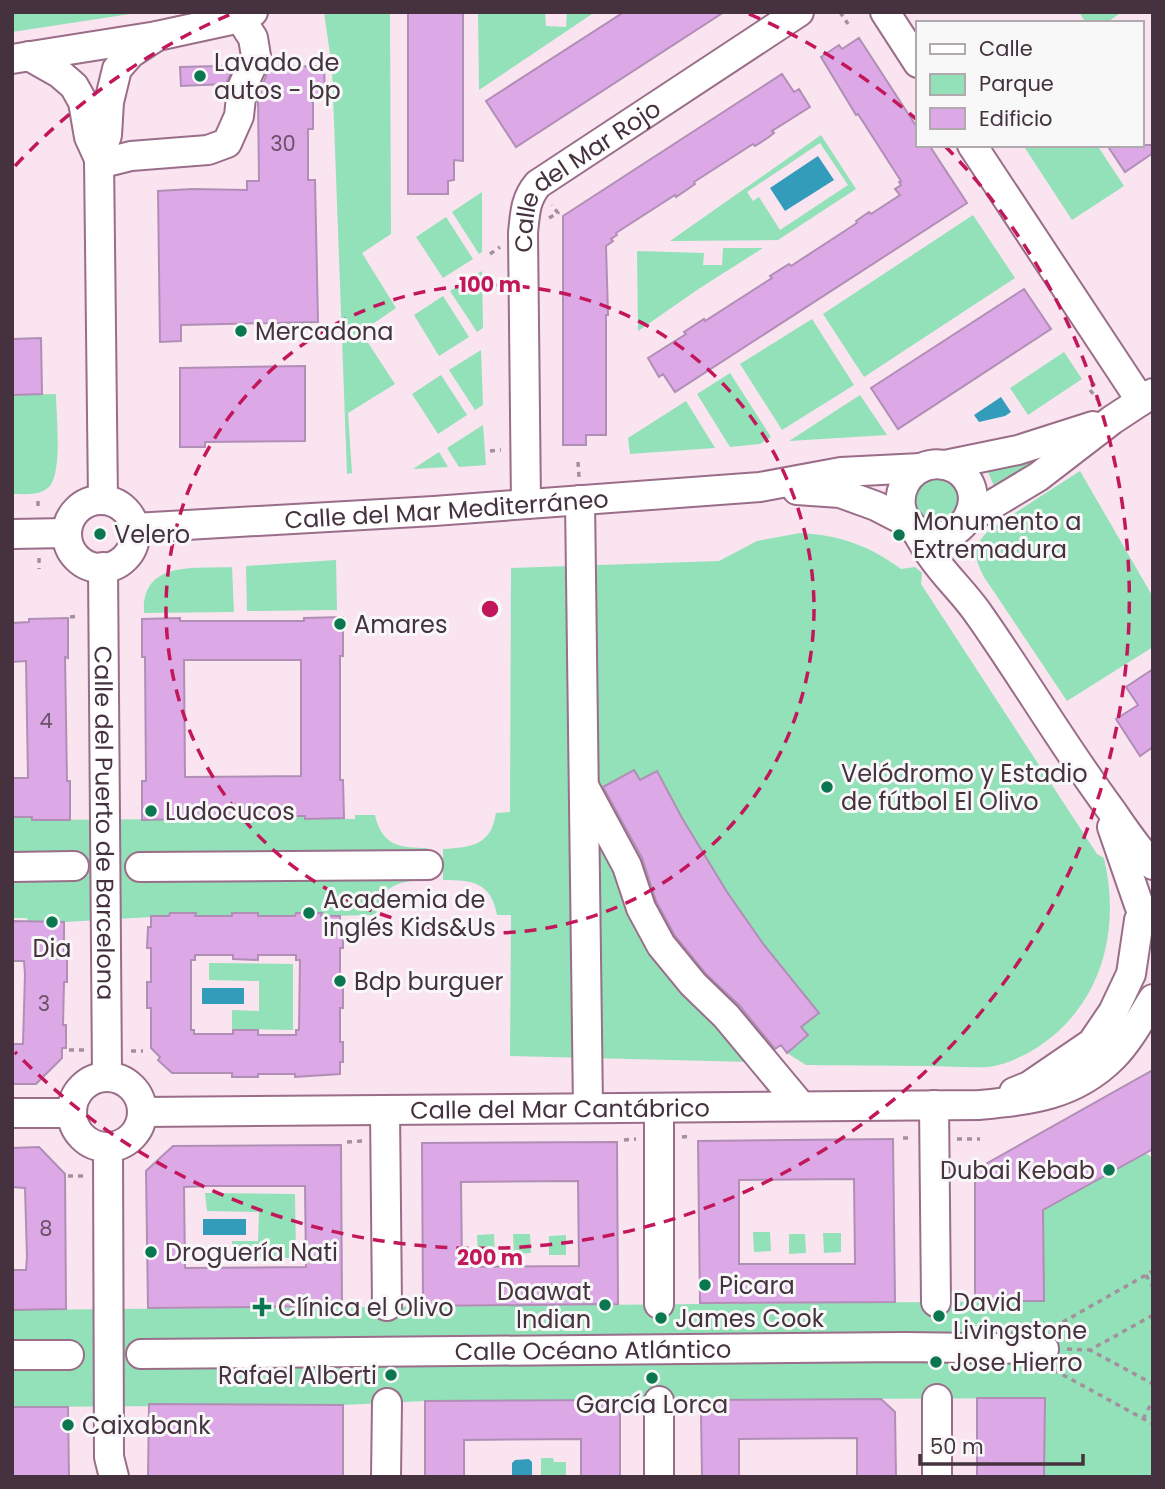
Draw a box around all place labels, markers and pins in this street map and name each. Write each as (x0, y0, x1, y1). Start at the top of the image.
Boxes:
place label: Lavado de autos - bp (214, 46, 341, 107)
marker: Lavado de autos - bp (192, 68, 208, 84)
place label: Mercadona (255, 315, 393, 348)
marker: Mercadona (233, 323, 249, 339)
place label: Monumento a Extremadura (913, 505, 1081, 566)
place label: Velero (114, 518, 190, 551)
marker: Velero (92, 526, 108, 542)
marker: Monumento a Extremadura (891, 527, 907, 543)
centre of rings (478, 597, 502, 621)
place label: Amares (354, 608, 447, 641)
marker: Amares (332, 616, 348, 632)
place label: Velódromo y Estadio de fútbol El Olivo (841, 757, 1088, 818)
marker: Velódromo y Estadio de fútbol El Olivo (819, 779, 835, 795)
place label: Ludocucos (165, 795, 295, 828)
marker: Ludocucos (143, 803, 159, 819)
place label: Academia de inglés Kids&Us (323, 883, 496, 944)
marker: Academia de inglés Kids&Us (301, 905, 317, 921)
marker: Dia (44, 914, 60, 930)
place label: Dia (32, 932, 72, 965)
place label: Bdp burguer (354, 965, 504, 998)
marker: Bdp burguer (332, 973, 348, 989)
place label: Dubai Kebab (940, 1154, 1095, 1187)
marker: Dubai Kebab (1101, 1162, 1117, 1178)
place label: Droguería Nati (165, 1236, 338, 1269)
marker: Droguería Nati (143, 1244, 159, 1260)
place label: Picara (719, 1269, 795, 1302)
place label: Daawat Indian (497, 1275, 591, 1336)
marker: Picara (697, 1277, 713, 1293)
place label: David Livingstone (953, 1286, 1087, 1347)
place label: Clínica el Olivo (278, 1291, 454, 1324)
marker: Clínica el Olivo (252, 1297, 272, 1317)
marker: Daawat Indian (597, 1297, 613, 1313)
place label: James Cook (675, 1302, 825, 1335)
marker: David Livingstone (931, 1308, 947, 1324)
marker: James Cook (653, 1310, 669, 1326)
place label: Jose Hierro (950, 1346, 1083, 1379)
marker: Jose Hierro (928, 1354, 944, 1370)
place label: Rafael Alberti (218, 1359, 377, 1392)
marker: Rafael Alberti (383, 1367, 399, 1383)
marker: García Lorca (644, 1370, 660, 1386)
place label: García Lorca (576, 1388, 728, 1421)
place label: Caixabank (82, 1409, 211, 1442)
marker: Caixabank (60, 1417, 76, 1433)

